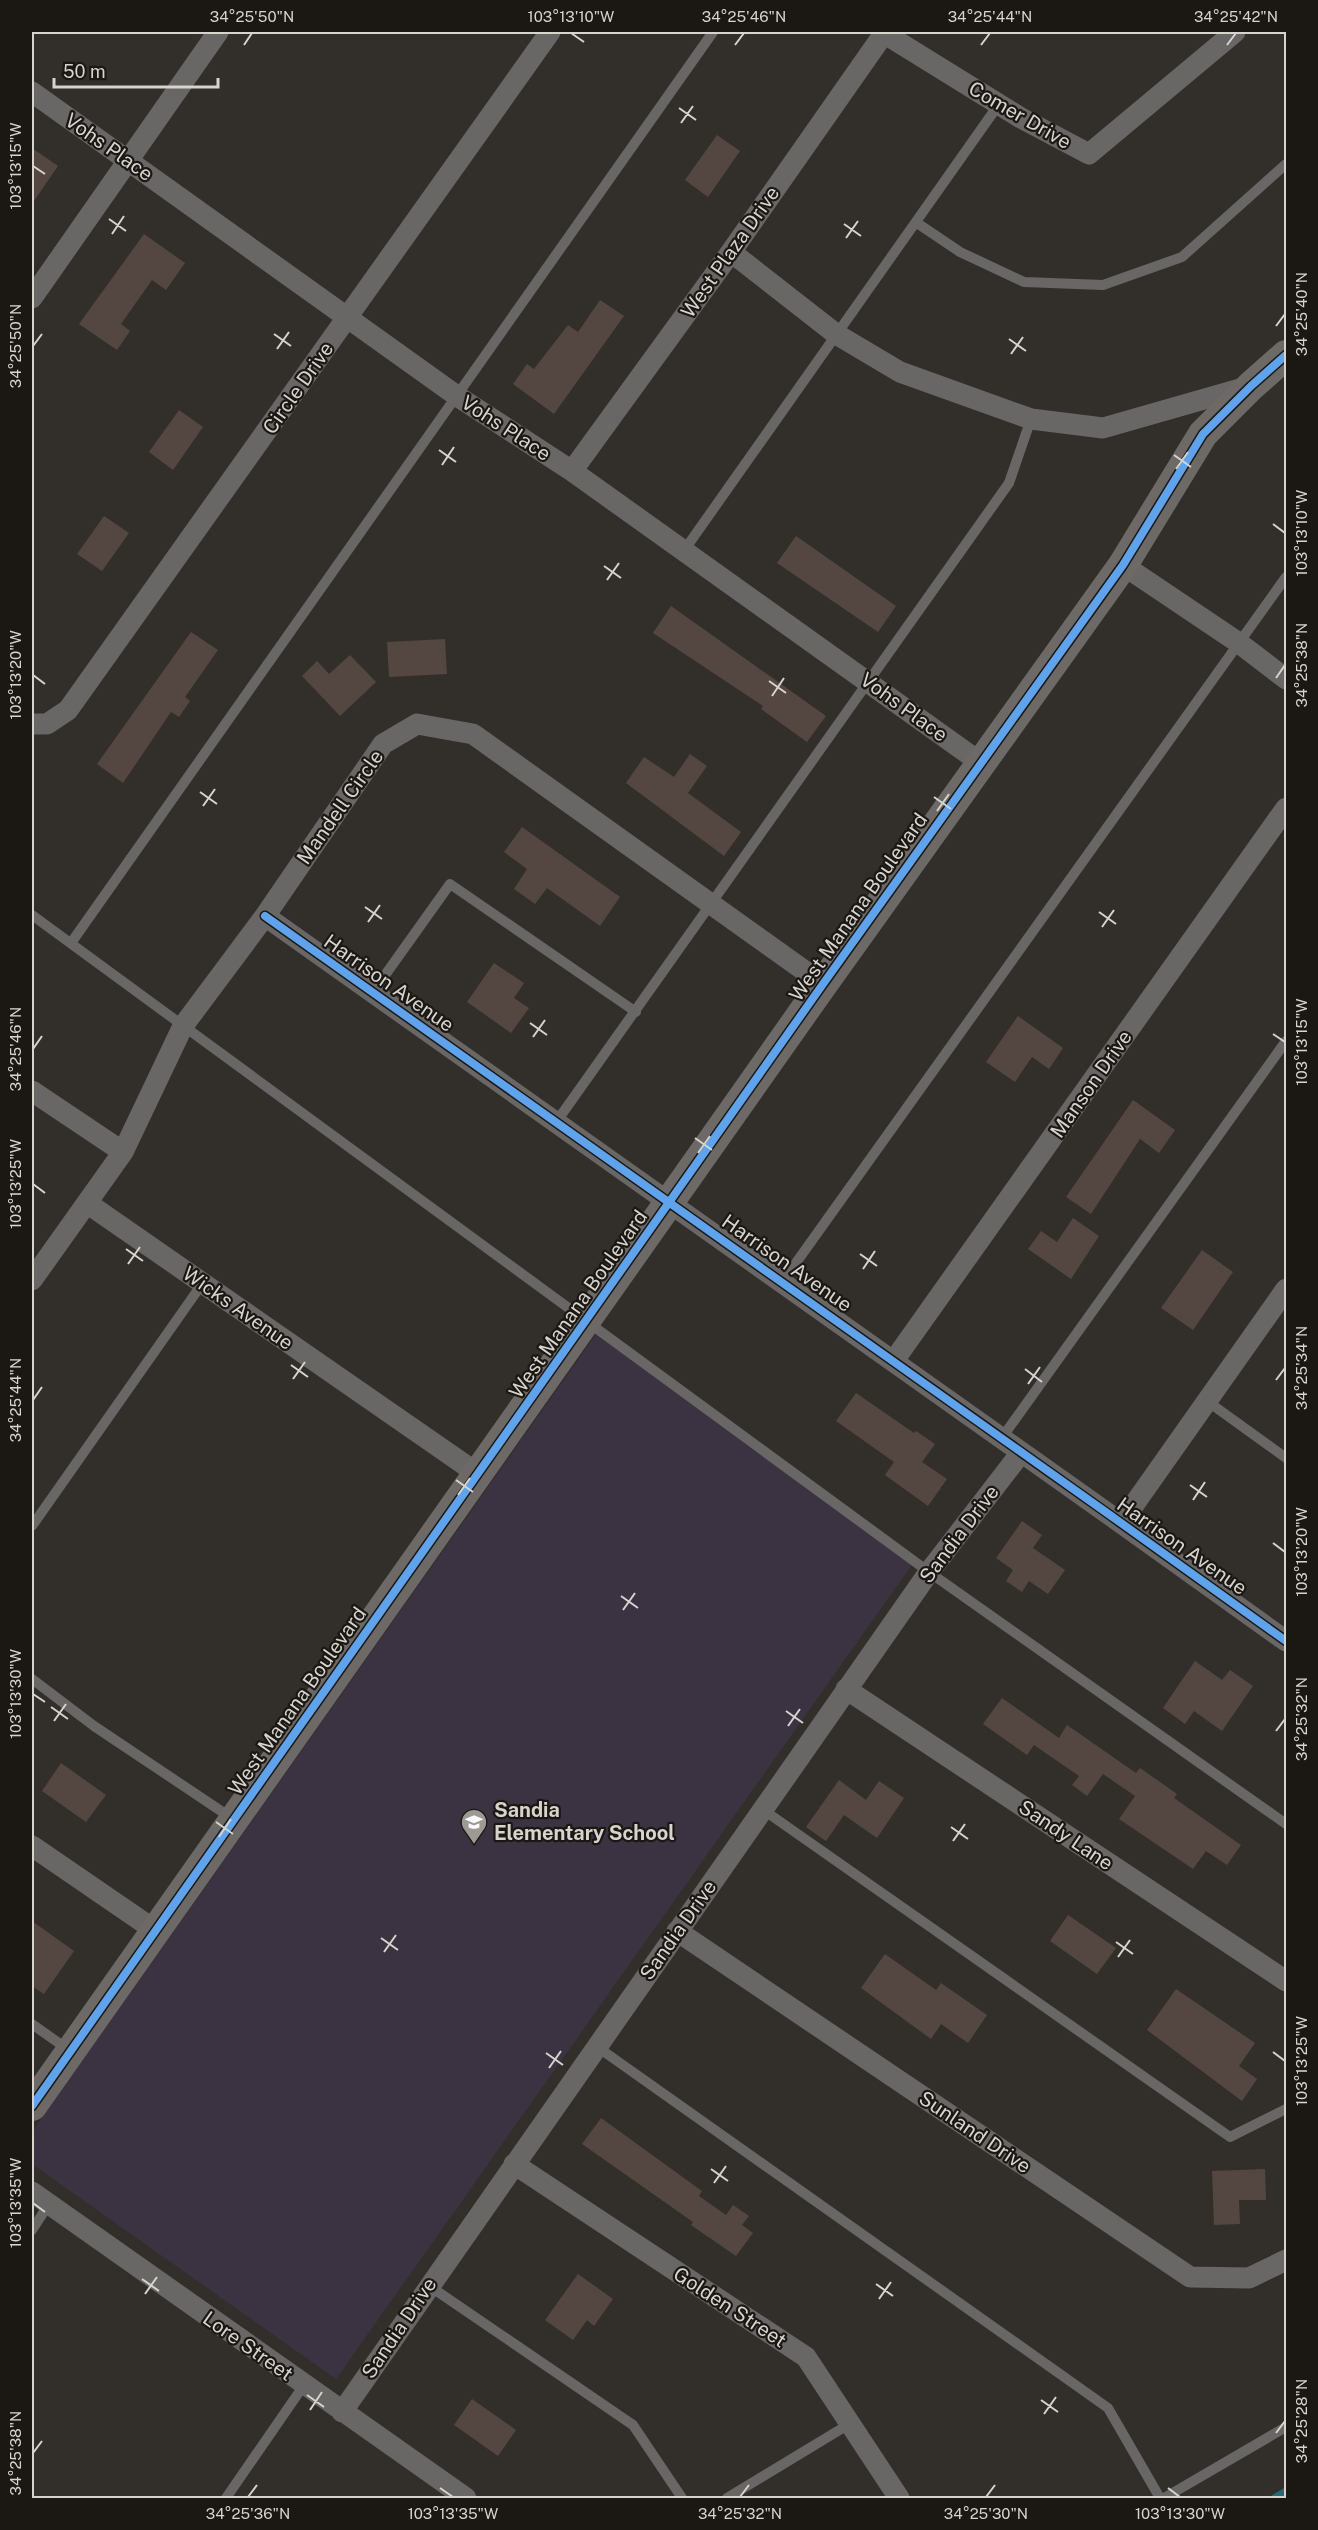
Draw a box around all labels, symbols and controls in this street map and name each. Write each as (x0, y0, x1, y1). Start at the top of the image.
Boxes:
text: 34°25'50"N (210, 8, 294, 25)
text: 103°13'10"W (528, 8, 614, 25)
text: 34°25'46"N (702, 8, 786, 25)
text: 34°25'44"N (948, 8, 1032, 25)
text: 34°25'42"N (1194, 8, 1278, 25)
scale bar (54, 51, 218, 89)
text: 50 m (63, 61, 106, 82)
street label: Comer Drive (965, 76, 1075, 154)
street label: Vohs Place (60, 108, 158, 186)
text: 103°13'15"W (7, 122, 24, 210)
street label: West Plaza Drive (676, 182, 784, 322)
text: 34°25'40"N (1293, 272, 1310, 356)
text: 34°25'50"N (7, 304, 24, 388)
street label: Circle Drive (258, 337, 338, 439)
street label: Vohs Place (457, 390, 555, 466)
text: 103°13'10"W (1293, 490, 1310, 576)
text: 34°25'38"N (1293, 623, 1310, 707)
text: 103°13'20"W (7, 630, 24, 720)
street label: Vohs Place (856, 667, 952, 747)
street label: Mandell Circle (292, 745, 388, 869)
street label: West Manana Boulevard (784, 808, 932, 1006)
street label: Harrison Avenue (319, 929, 459, 1037)
text: 103°13'15"W (1293, 998, 1310, 1086)
text: 34°25'46"N (7, 1007, 24, 1091)
street label: Manson Drive (1045, 1026, 1137, 1142)
text: 103°13'25"W (7, 1139, 24, 1229)
street label: West Manana Boulevard (504, 1205, 652, 1403)
street label: Harrison Avenue (717, 1209, 857, 1317)
street label: Wicks Avenue (178, 1261, 298, 1355)
text: 34°25'34"N (1293, 1326, 1310, 1410)
text: 34°25'44"N (7, 1358, 24, 1442)
street label: Sandia Drive (914, 1480, 1004, 1588)
street label: Harrison Avenue (1112, 1492, 1252, 1600)
text: 103°13'20"W (1293, 1507, 1310, 1597)
street label: West Manana Boulevard (223, 1602, 371, 1800)
text: 103°13'30"W (7, 1649, 24, 1739)
text: 34°25'32"N (1293, 1677, 1310, 1761)
street label: Sandy Lane (1014, 1795, 1118, 1875)
place label: Sandia Elementary School (494, 1798, 675, 1845)
school or university icon: Sandia Elementary School (459, 1807, 489, 1845)
street label: Sandia Drive (635, 1875, 721, 1985)
text: 103°13'25"W (1293, 2016, 1310, 2106)
street label: Sunland Drive (914, 2086, 1036, 2178)
text: 103°13'35"W (7, 2158, 24, 2248)
street label: Golden Street (669, 2262, 791, 2352)
street label: Sandia Drive (356, 2273, 442, 2383)
street label: Lore Street (198, 2306, 298, 2386)
text: 34°25'28"N (1293, 2379, 1310, 2463)
text: 34°25'38"N (7, 2411, 24, 2495)
text: 34°25'36"N (206, 2505, 290, 2522)
text: 103°13'35"W (408, 2505, 498, 2522)
text: 34°25'32"N (698, 2505, 782, 2522)
text: 34°25'30"N (944, 2505, 1028, 2522)
text: 103°13'30"W (1135, 2505, 1225, 2522)

